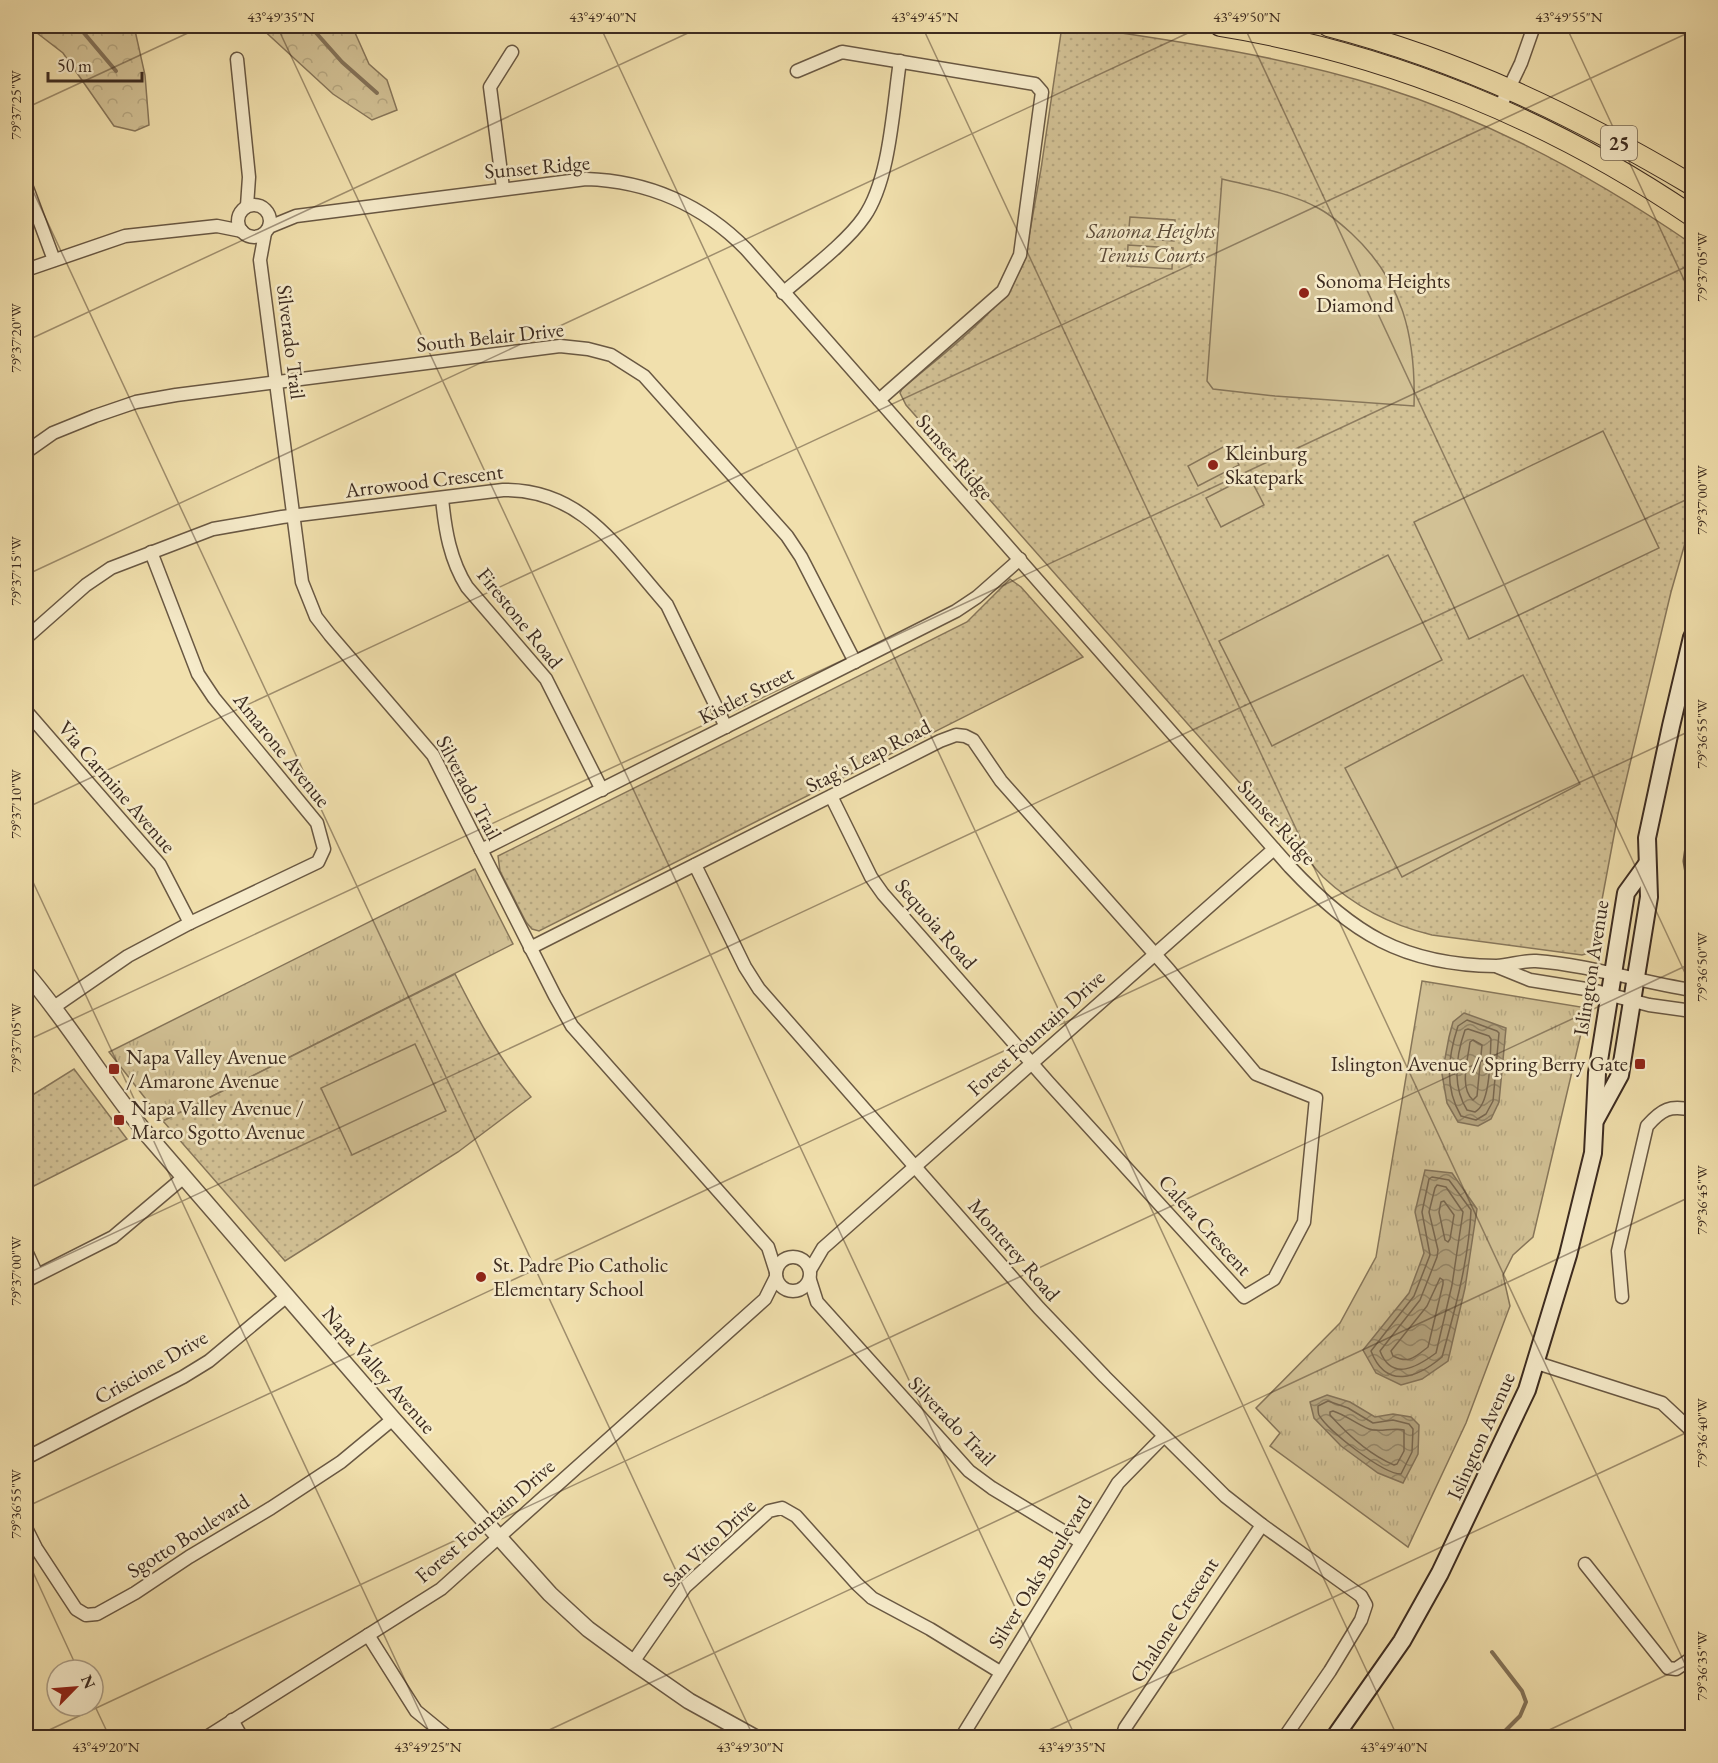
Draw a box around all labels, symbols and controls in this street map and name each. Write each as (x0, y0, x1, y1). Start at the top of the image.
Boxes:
text: 43°49'35"N (247, 7, 315, 26)
text: 43°49'40"N (569, 7, 637, 26)
text: 43°49'45"N (891, 7, 959, 26)
text: 43°49'50"N (1213, 7, 1281, 26)
text: 43°49'55"N (1535, 7, 1603, 26)
scale bar (48, 45, 142, 83)
text: 50 m (57, 54, 92, 77)
text: 79°37'25"W (6, 70, 25, 140)
road number: 25 (1601, 126, 1637, 160)
street label: Sunset Ridge (483, 148, 591, 185)
park label: Sanoma Heights Tennis Courts (1085, 217, 1216, 268)
text: 79°37'05"W (1692, 232, 1711, 302)
place label: Sonoma Heights Diamond (1316, 267, 1450, 318)
street label: Silverado Trail (271, 283, 312, 401)
marker: Sonoma Heights Diamond (1297, 286, 1311, 300)
text: 79°37'20"W (6, 303, 25, 373)
street label: South Belair Drive (415, 315, 565, 358)
street label: Sunset Ridge (910, 408, 1000, 505)
place label: Kleinburg Skatepark (1225, 439, 1308, 490)
street label: Arrowood Crescent (342, 457, 505, 504)
marker: Kleinburg Skatepark (1206, 458, 1220, 472)
text: 79°37'00"W (1692, 465, 1711, 535)
text: 79°37'15"W (6, 536, 25, 606)
street label: Firestone Road (471, 562, 570, 674)
street label: Kistler Street (694, 659, 798, 730)
street label: Amarone Avenue (227, 686, 337, 813)
text: 79°36'55"W (1692, 699, 1711, 769)
street label: Stag's Leap Road (801, 712, 935, 799)
street label: Via Carmine Avenue (52, 715, 182, 859)
street label: Silverado Trail (431, 731, 508, 845)
text: 79°37'10"W (6, 769, 25, 839)
street label: Sunset Ridge (1232, 773, 1323, 870)
street label: Sequoia Road (889, 873, 983, 975)
street label: Islington Avenue (1566, 898, 1615, 1038)
text: 79°36'50"W (1692, 932, 1711, 1002)
street label: Forest Fountain Drive (961, 964, 1110, 1102)
text: 79°37'05"W (6, 1003, 25, 1073)
place label: Napa Valley Avenue / Amarone Avenue (126, 1043, 286, 1094)
place label: Islington Avenue / Spring Berry Gate (1331, 1050, 1628, 1077)
marker: Islington Avenue / Spring Berry Gate (1633, 1057, 1647, 1071)
marker: Napa Valley Avenue / Amarone Avenue (107, 1062, 121, 1076)
place label: Napa Valley Avenue / Marco Sgotto Avenue (131, 1094, 305, 1145)
marker: Napa Valley Avenue / Marco Sgotto Avenue (112, 1113, 126, 1127)
text: 79°36'45"W (1692, 1165, 1711, 1235)
street label: Calera Crescent (1153, 1168, 1258, 1281)
street label: Monterey Road (962, 1193, 1067, 1307)
text: 79°37'00"W (6, 1236, 25, 1306)
place label: St. Padre Pio Catholic Elementary School (493, 1251, 668, 1302)
marker: St. Padre Pio Catholic Elementary School (474, 1270, 488, 1284)
street label: Napa Valley Avenue (317, 1300, 442, 1439)
street label: Criscione Drive (89, 1323, 212, 1410)
street label: Islington Avenue (1440, 1368, 1521, 1504)
street label: Silverado Trail (903, 1370, 1002, 1471)
text: 79°36'40"W (1692, 1398, 1711, 1468)
street label: Forest Fountain Drive (409, 1453, 560, 1589)
text: 79°36'55"W (6, 1469, 25, 1539)
street label: Sgotto Boulevard (122, 1487, 254, 1584)
street label: Silver Oaks Boulevard (982, 1490, 1098, 1653)
street label: San Vito Drive (656, 1492, 761, 1593)
street label: Chalone Crescent (1123, 1552, 1224, 1687)
text: 79°36'35"W (1692, 1631, 1711, 1701)
north arrow (45, 1658, 105, 1718)
text: N (76, 1672, 100, 1692)
text: 43°49'20"N (72, 1737, 140, 1756)
text: 43°49'25"N (394, 1737, 462, 1756)
text: 43°49'30"N (716, 1737, 784, 1756)
text: 43°49'35"N (1038, 1737, 1106, 1756)
text: 43°49'40"N (1360, 1737, 1428, 1756)

